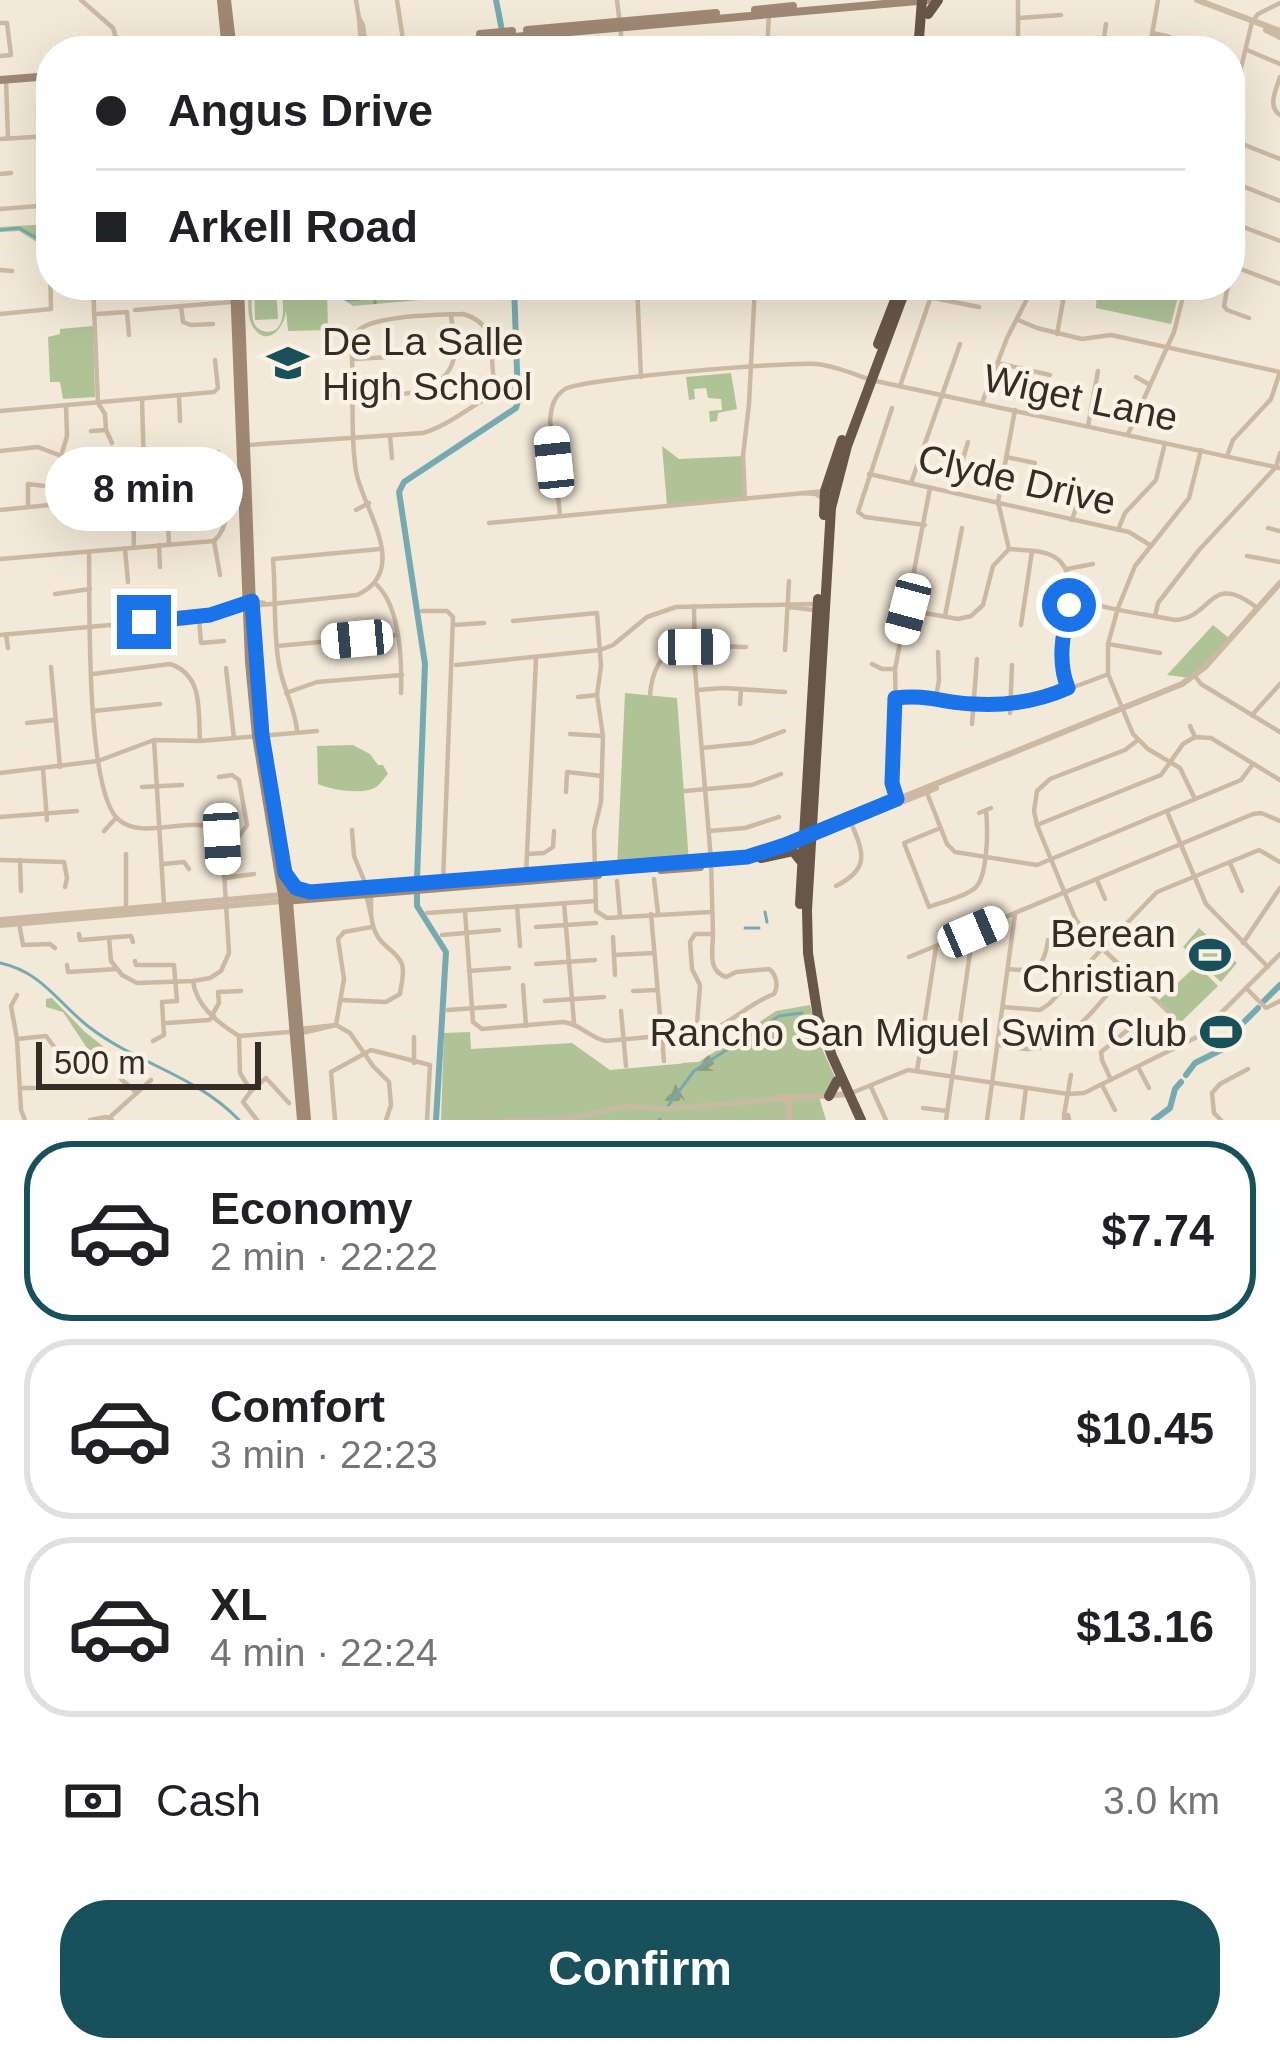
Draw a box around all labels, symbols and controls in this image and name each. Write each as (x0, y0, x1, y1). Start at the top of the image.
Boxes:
text: Angus Drive (168, 85, 433, 136)
text: Arkell Road (168, 201, 418, 252)
place label: De La Salle High School (322, 320, 532, 408)
school or university icon: De La Salle High School (265, 340, 311, 386)
street label: Wiget Lane (980, 356, 1182, 439)
car (532, 424, 576, 500)
street label: Clyde Drive (914, 436, 1120, 523)
callout: 8 min (45, 448, 243, 532)
text: 8 min (93, 467, 195, 510)
car (881, 570, 935, 648)
route start (1042, 578, 1096, 632)
route end (117, 595, 171, 649)
car (320, 618, 394, 660)
car (658, 628, 730, 666)
car (202, 802, 242, 876)
car (933, 901, 1013, 963)
place label: Berean Christian (1022, 912, 1176, 1000)
sports icon: Berean Christian (1187, 932, 1233, 978)
sports icon: Rancho San Miguel Swim Club (1198, 1009, 1244, 1055)
place label: Rancho San Miguel Swim Club (649, 1011, 1187, 1054)
scale bar (36, 1036, 261, 1089)
text: 500 m (54, 1044, 146, 1081)
icon: car (66, 1177, 174, 1285)
text: Economy (210, 1183, 413, 1234)
text: $7.74 (1101, 1205, 1214, 1256)
text: 2 min · 22:22 (210, 1235, 438, 1278)
icon: car (66, 1375, 174, 1483)
text: Comfort (210, 1381, 385, 1432)
text: $10.45 (1076, 1403, 1214, 1454)
text: 3 min · 22:23 (210, 1433, 438, 1476)
icon: car (66, 1573, 174, 1681)
text: XL (210, 1579, 268, 1630)
text: $13.16 (1076, 1601, 1214, 1652)
text: 4 min · 22:24 (210, 1631, 438, 1674)
icon: cash (60, 1768, 126, 1834)
text: Cash (156, 1775, 261, 1826)
text: 3.0 km (1103, 1779, 1220, 1822)
button: Confirm (60, 1900, 1220, 2038)

